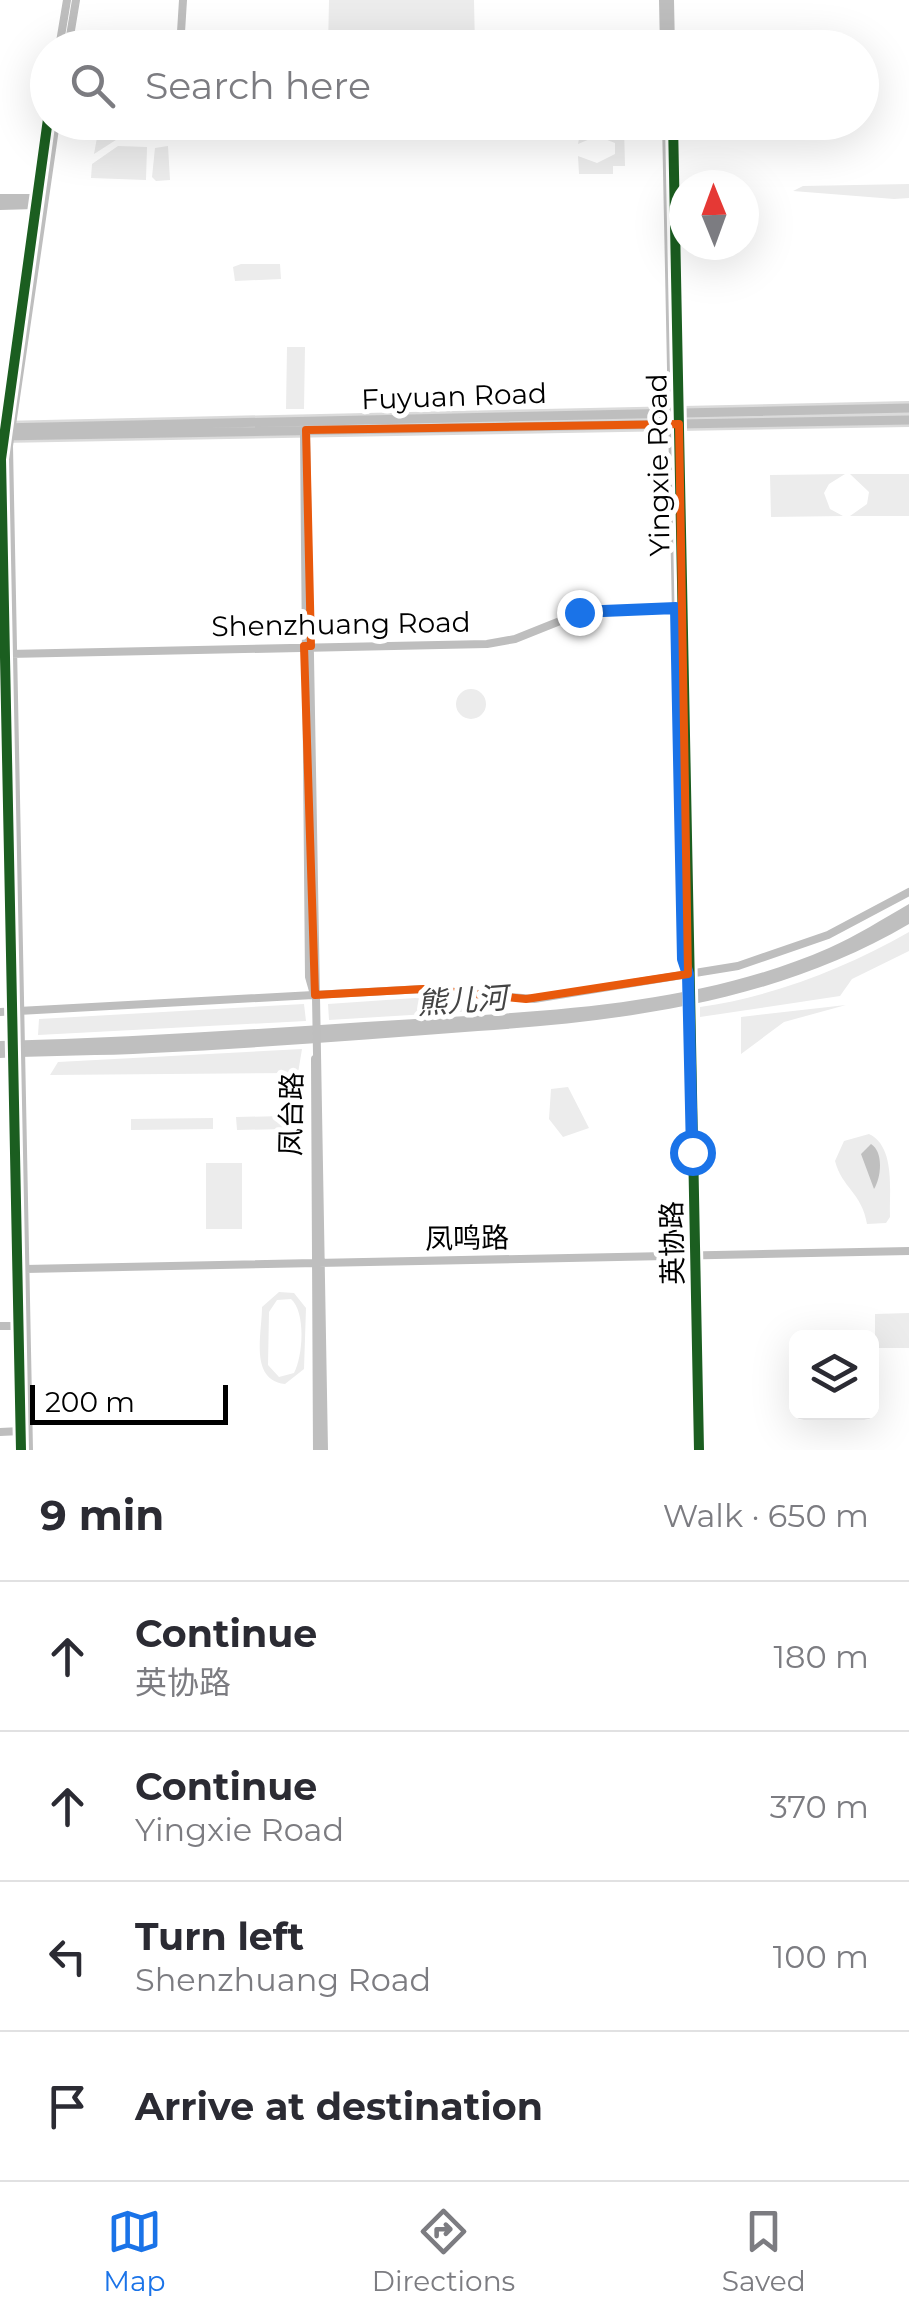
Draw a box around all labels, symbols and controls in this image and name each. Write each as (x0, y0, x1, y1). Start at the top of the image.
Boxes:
search box (30, 30, 879, 140)
icon: search (65, 58, 120, 113)
text: Search here (145, 62, 371, 109)
north arrow (669, 170, 759, 260)
street label: Yingxie Road (639, 373, 677, 557)
street label: Fuyuan Road (361, 376, 547, 416)
route end (557, 590, 603, 636)
street label: Shenzhuang Road (211, 605, 471, 643)
water label: 熊儿河 (416, 979, 513, 1022)
street label: 凤台路 (273, 1072, 309, 1156)
route start (670, 1130, 716, 1176)
street label: 英协路 (654, 1201, 690, 1285)
street label: 凤鸣路 (425, 1220, 509, 1256)
map controls (789, 1330, 879, 1420)
button: layers (789, 1330, 879, 1420)
scale bar (30, 1380, 228, 1424)
text: 200 m (45, 1385, 135, 1419)
text: 9 min (40, 1489, 164, 1541)
text: Walk · 650 m (663, 1496, 869, 1535)
text: Continue (135, 1610, 317, 1657)
icon: ahead (40, 1629, 95, 1684)
text: 180 m (774, 1637, 869, 1676)
text: 英协路 (135, 1663, 231, 1702)
text: Continue (135, 1763, 317, 1810)
icon: ahead (40, 1779, 95, 1834)
text: 370 m (770, 1787, 869, 1826)
text: Yingxie Road (135, 1810, 344, 1849)
text: Turn left (135, 1913, 304, 1960)
icon: left (40, 1929, 95, 1984)
text: 100 m (773, 1937, 869, 1976)
text: Shenzhuang Road (135, 1960, 431, 1999)
icon: arrive (40, 2079, 95, 2134)
text: Arrive at destination (135, 2083, 543, 2130)
tab: Map (103, 2204, 165, 2298)
tab: Directions (372, 2204, 515, 2298)
tab: Saved (722, 2204, 806, 2298)

